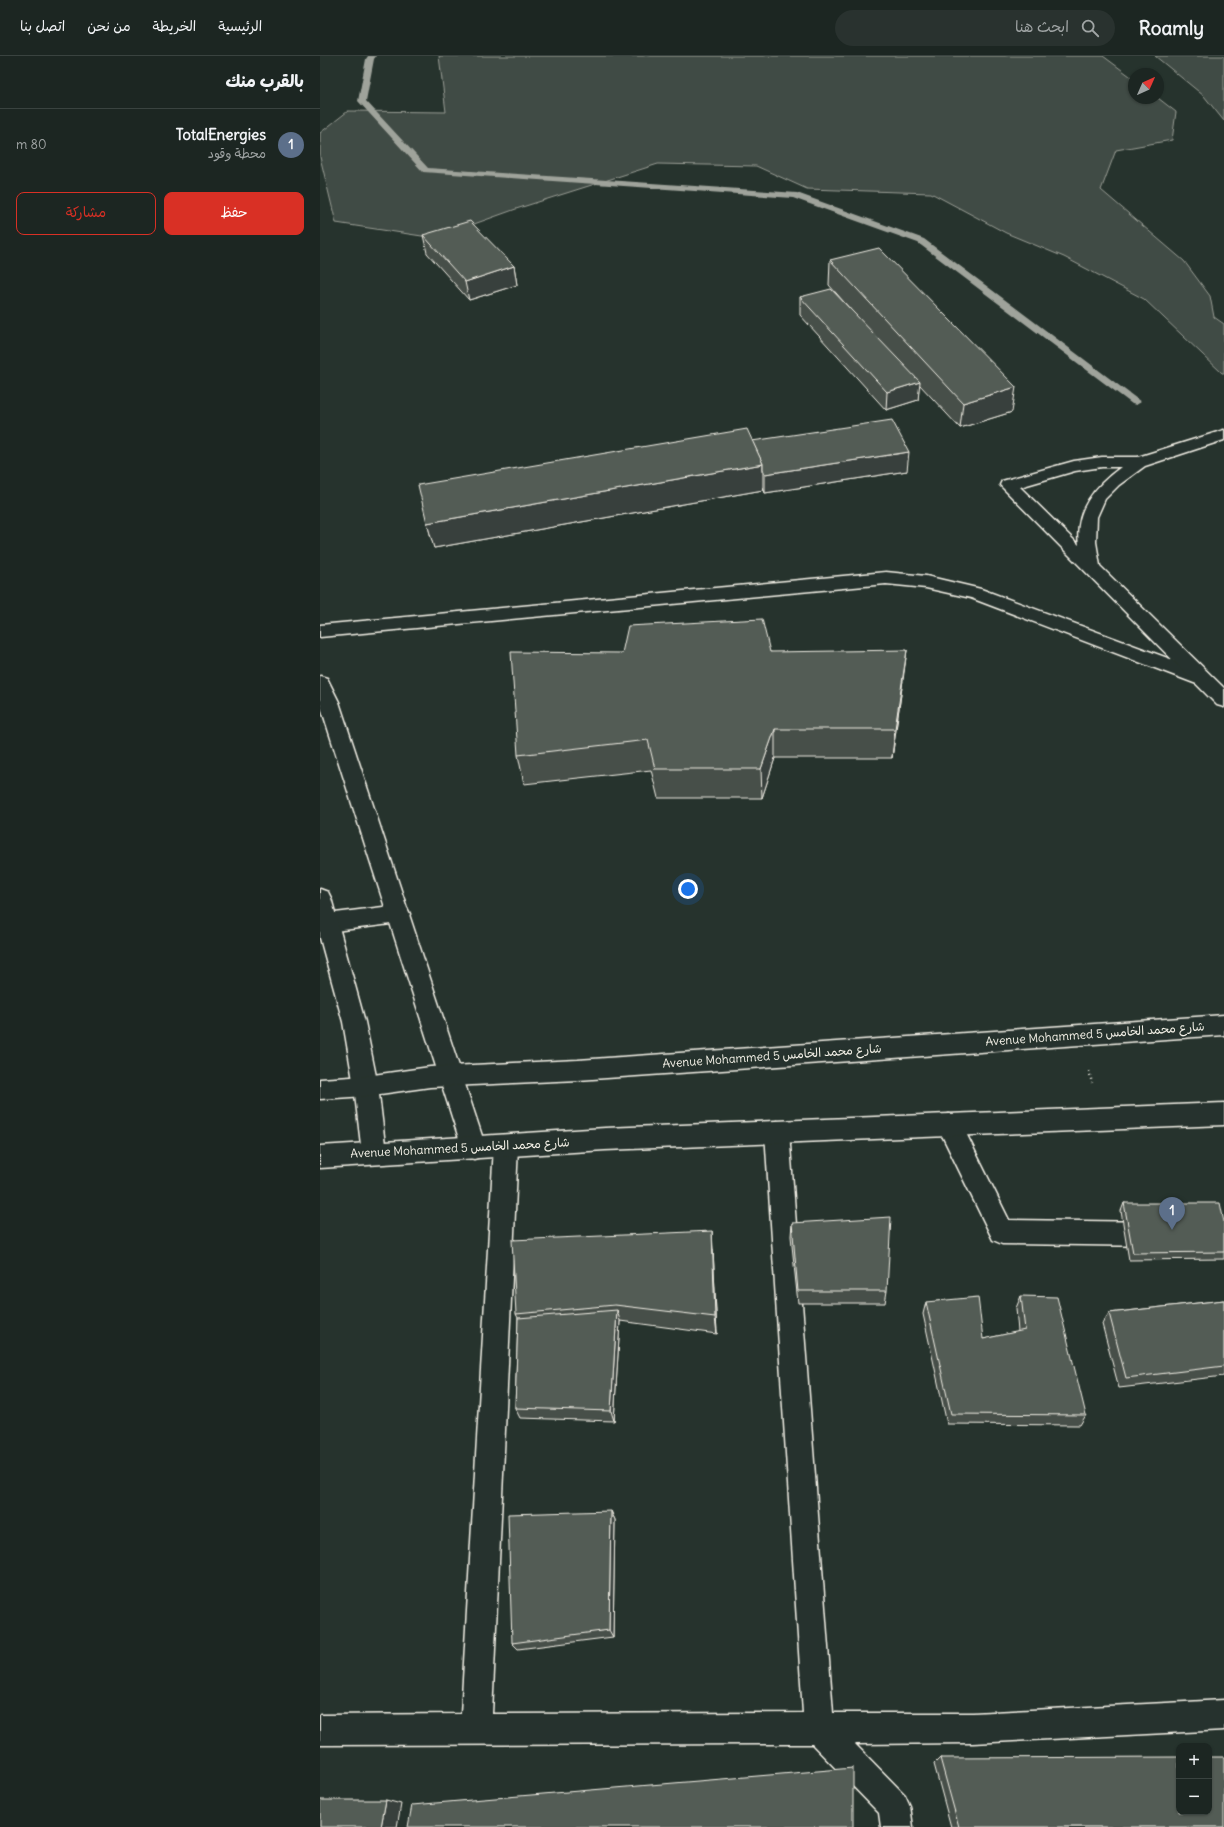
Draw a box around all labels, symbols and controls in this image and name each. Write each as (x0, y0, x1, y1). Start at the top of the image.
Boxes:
search box (835, 10, 1115, 46)
text: Roamly (1139, 16, 1204, 40)
text: اتصل بنا (20, 17, 65, 35)
text: من نحن (87, 17, 131, 35)
text: الخريطة (153, 17, 196, 35)
text: الرئيسية (218, 17, 262, 35)
text: ابحث هنا (1015, 17, 1069, 36)
icon: search (1079, 17, 1101, 39)
north arrow (1128, 68, 1164, 104)
text: بالقرب منك (225, 70, 304, 92)
text: TotalEnergies (176, 125, 266, 144)
text: 80 m (16, 136, 47, 153)
text: 1 (288, 136, 294, 153)
text: محطة وقود (208, 145, 266, 162)
button: مشاركة (16, 192, 156, 235)
button: حفظ (164, 192, 304, 235)
your location (678, 879, 698, 899)
street label: Avenue Mohammed 5 شارع محمد الخامس (985, 1018, 1205, 1051)
street label: Avenue Mohammed 5 شارع محمد الخامس (662, 1040, 882, 1073)
street label: Avenue Mohammed 5 شارع محمد الخامس (350, 1134, 570, 1163)
pin: 1 (1159, 1197, 1185, 1230)
map controls (1176, 1743, 1212, 1815)
button: + (1176, 1743, 1212, 1779)
button: − (1176, 1779, 1212, 1815)

